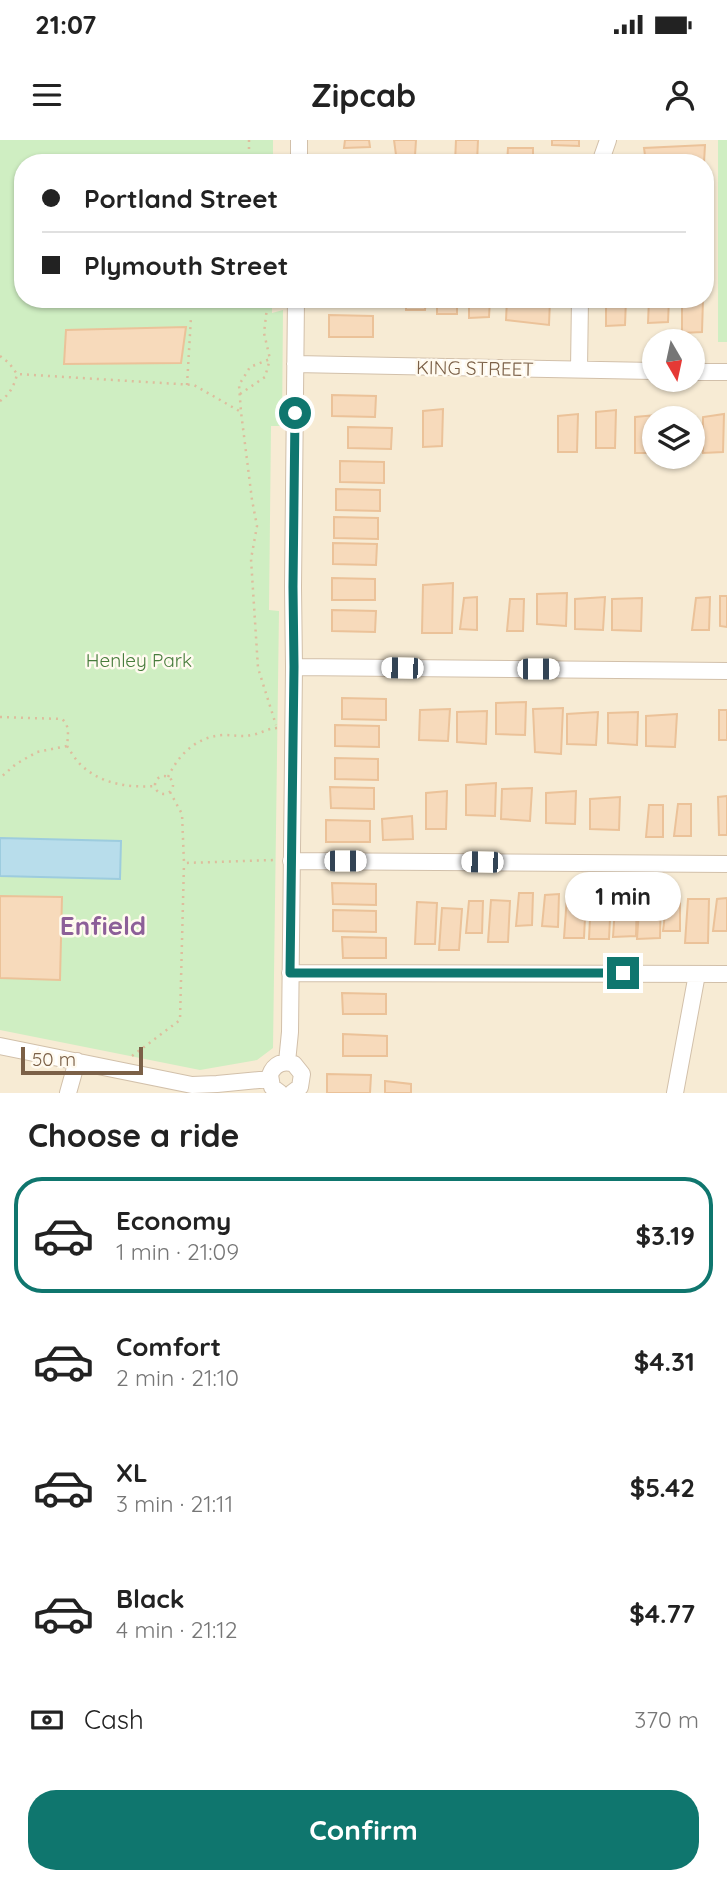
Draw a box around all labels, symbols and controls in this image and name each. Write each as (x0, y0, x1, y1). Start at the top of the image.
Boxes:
text: 21:07 (35, 8, 96, 41)
text: Zipcab (311, 75, 416, 115)
icon: menu (28, 76, 66, 114)
icon: person (661, 76, 699, 114)
text: Portland Street (84, 182, 278, 215)
text: Plymouth Street (84, 249, 288, 282)
north arrow (642, 329, 705, 392)
map controls (642, 329, 705, 469)
street label: KING STREET (416, 355, 534, 381)
route start (279, 397, 311, 429)
button: layers (642, 406, 705, 469)
park label: Henley Park (86, 648, 192, 672)
car (381, 657, 424, 679)
car (518, 659, 560, 680)
car (325, 851, 367, 872)
car (461, 851, 504, 873)
callout: 1 min (565, 872, 681, 920)
text: 1 min (595, 882, 651, 911)
district label: Enfield (60, 909, 146, 942)
route end (607, 957, 639, 989)
scale bar (21, 1044, 144, 1076)
text: 50 m (32, 1047, 76, 1071)
text: Choose a ride (28, 1115, 240, 1155)
icon: car (32, 1204, 95, 1267)
text: Economy (116, 1204, 231, 1237)
text: $3.19 (635, 1219, 695, 1252)
text: 1 min · 21:09 (116, 1237, 239, 1266)
icon: car (32, 1330, 95, 1393)
text: Comfort (116, 1330, 221, 1363)
text: $4.31 (634, 1345, 695, 1378)
text: 2 min · 21:10 (116, 1363, 239, 1392)
icon: car (32, 1456, 95, 1519)
text: XL (116, 1456, 148, 1489)
text: $5.42 (630, 1471, 695, 1504)
text: 3 min · 21:11 (116, 1489, 233, 1518)
icon: car (32, 1582, 95, 1645)
text: Black (116, 1582, 185, 1615)
text: $4.77 (629, 1597, 695, 1630)
text: 4 min · 21:12 (116, 1615, 237, 1644)
icon: cash (28, 1701, 66, 1739)
text: Cash (84, 1703, 144, 1736)
text: 370 m (634, 1705, 699, 1734)
button: Confirm (28, 1790, 699, 1870)

